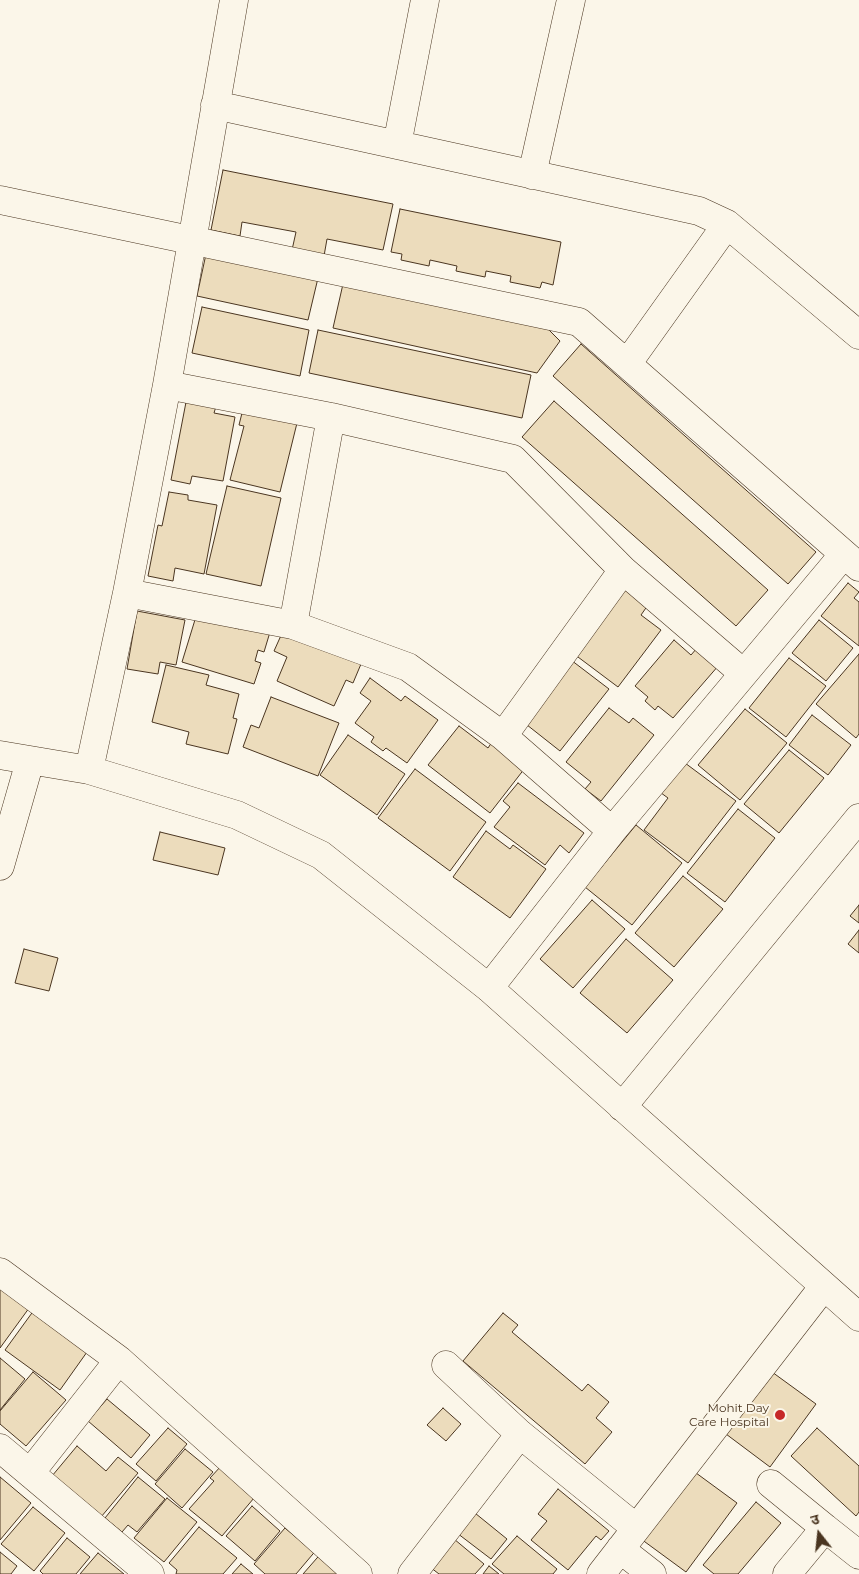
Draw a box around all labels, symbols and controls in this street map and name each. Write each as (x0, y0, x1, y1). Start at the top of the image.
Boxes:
place label: Mohit Day Care Hospital (689, 1401, 769, 1429)
marker: Mohit Day Care Hospital (773, 1408, 787, 1422)
north arrow (794, 1509, 844, 1559)
text: उ (808, 1510, 821, 1529)

